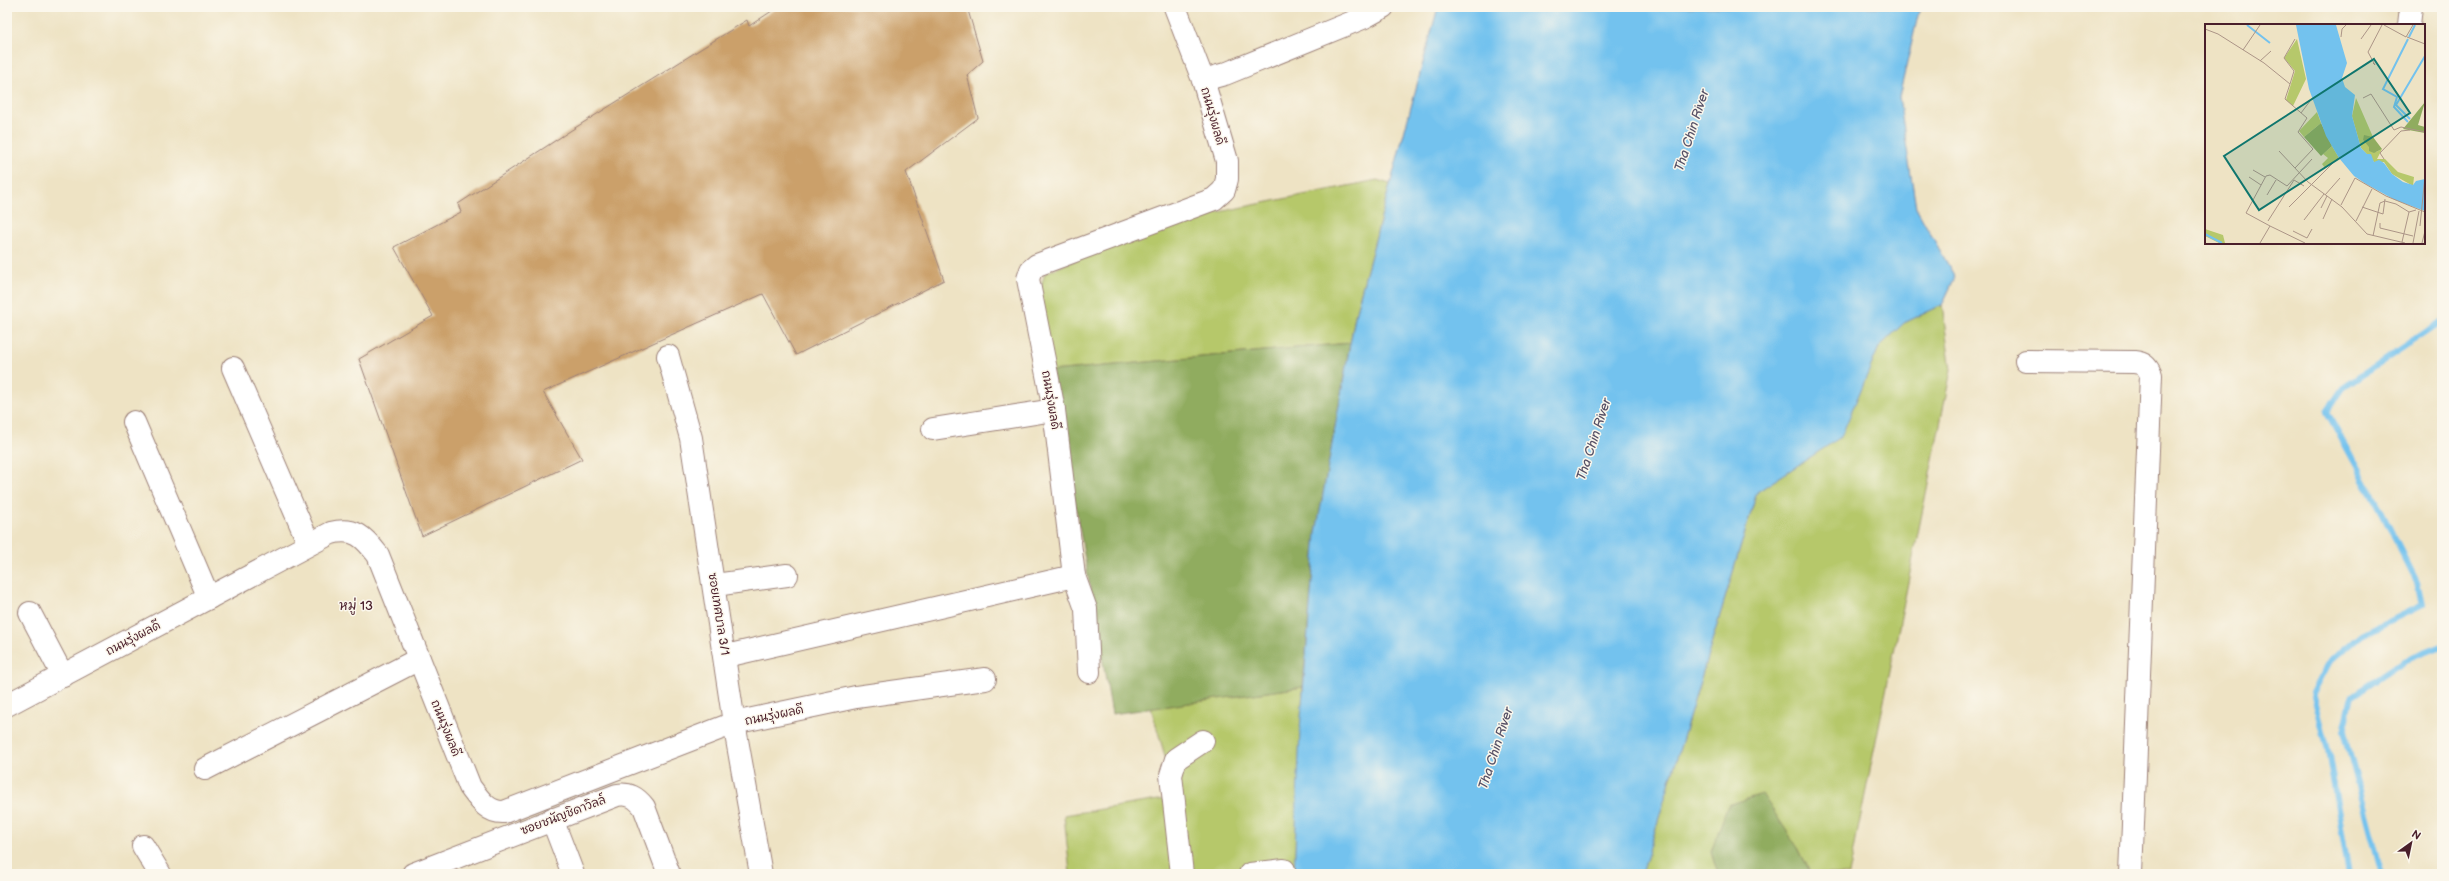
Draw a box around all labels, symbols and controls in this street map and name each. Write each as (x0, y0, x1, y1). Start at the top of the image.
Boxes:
inset map (2205, 24, 2425, 244)
street label: ถนนรุ่งผลดี (1196, 85, 1229, 147)
water label: Tha Chin River (1671, 86, 1713, 173)
street label: ถนนรุ่งผลดี (1037, 369, 1064, 431)
water label: Tha Chin River (1573, 395, 1615, 482)
street label: ซอยเทศบาล 3/1 (705, 572, 732, 656)
district label: หมู่ 13 (339, 597, 373, 615)
street label: ถนนรุ่งผลดี (103, 617, 164, 660)
street label: ถนนรุ่งผลดี (426, 697, 465, 759)
street label: ถนนรุ่งผลดี (743, 701, 805, 730)
water label: Tha Chin River (1475, 704, 1517, 791)
street label: ซอยชนัญชิดาวิลล์ (518, 791, 608, 839)
north arrow (2391, 823, 2431, 863)
text: N (2409, 827, 2423, 843)

